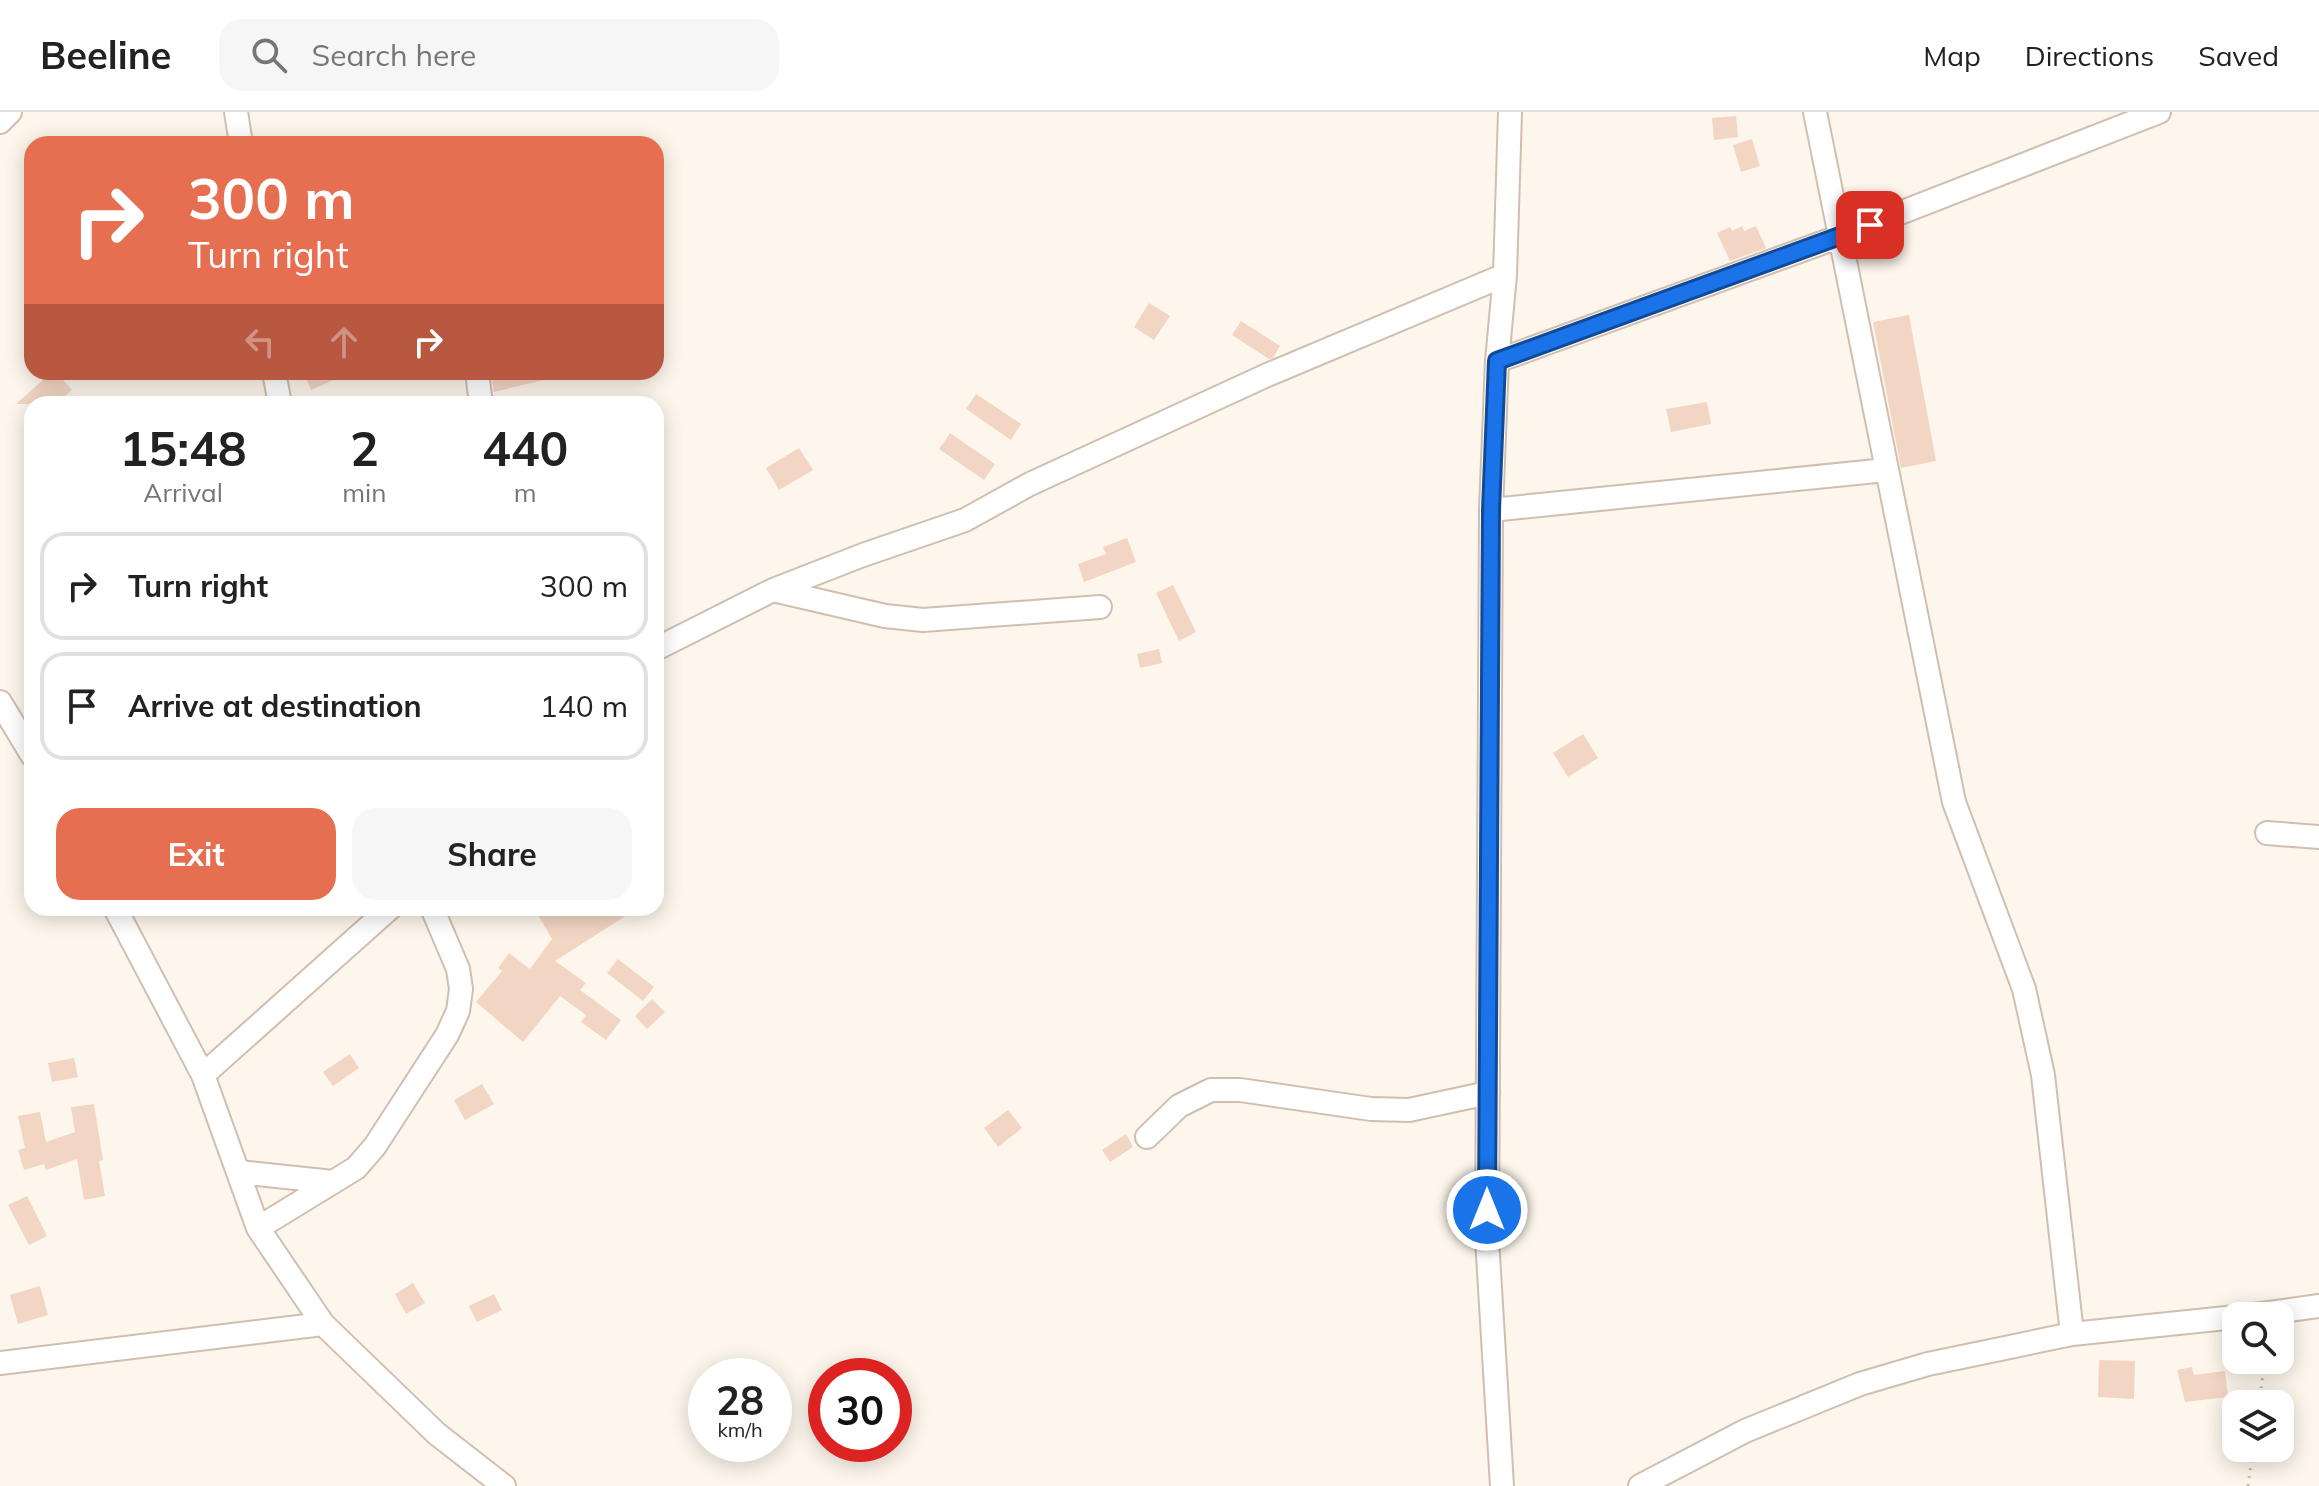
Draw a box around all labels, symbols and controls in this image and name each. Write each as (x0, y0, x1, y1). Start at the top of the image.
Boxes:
search box (219, 19, 779, 91)
text: Beeline (40, 31, 171, 79)
icon: search (247, 33, 291, 77)
text: Search here (311, 36, 476, 74)
text: Map (1923, 38, 1981, 73)
text: Directions (2025, 38, 2154, 73)
text: Saved (2198, 38, 2279, 73)
text: 300 m (188, 163, 355, 233)
icon: right (56, 168, 160, 272)
pin (1836, 191, 1904, 259)
icon: arrive (1848, 203, 1892, 247)
text: Turn right (188, 232, 349, 277)
icon: left (238, 320, 282, 364)
icon: ahead (322, 320, 366, 364)
icon: right (406, 320, 450, 364)
text: 15:48 (120, 418, 247, 478)
text: 2 (350, 418, 379, 478)
text: 440 (482, 418, 568, 478)
text: Arrival (143, 476, 223, 509)
text: min (342, 476, 386, 509)
text: m (514, 476, 537, 509)
icon: right (60, 564, 104, 608)
text: Turn right (128, 567, 268, 605)
text: 300 m (540, 567, 628, 605)
icon: arrive (60, 684, 104, 728)
text: Arrive at destination (128, 687, 422, 725)
text: 140 m (540, 687, 628, 725)
button: Exit (56, 808, 336, 900)
button: Share (352, 808, 632, 900)
position arrow (1445, 1168, 1529, 1252)
map controls (2222, 1302, 2294, 1462)
button: search (2222, 1302, 2294, 1374)
speed limit sign: 30 (808, 1358, 912, 1462)
text: 28 (716, 1375, 764, 1425)
button: layers (2222, 1390, 2294, 1462)
text: km/h (717, 1417, 763, 1442)

